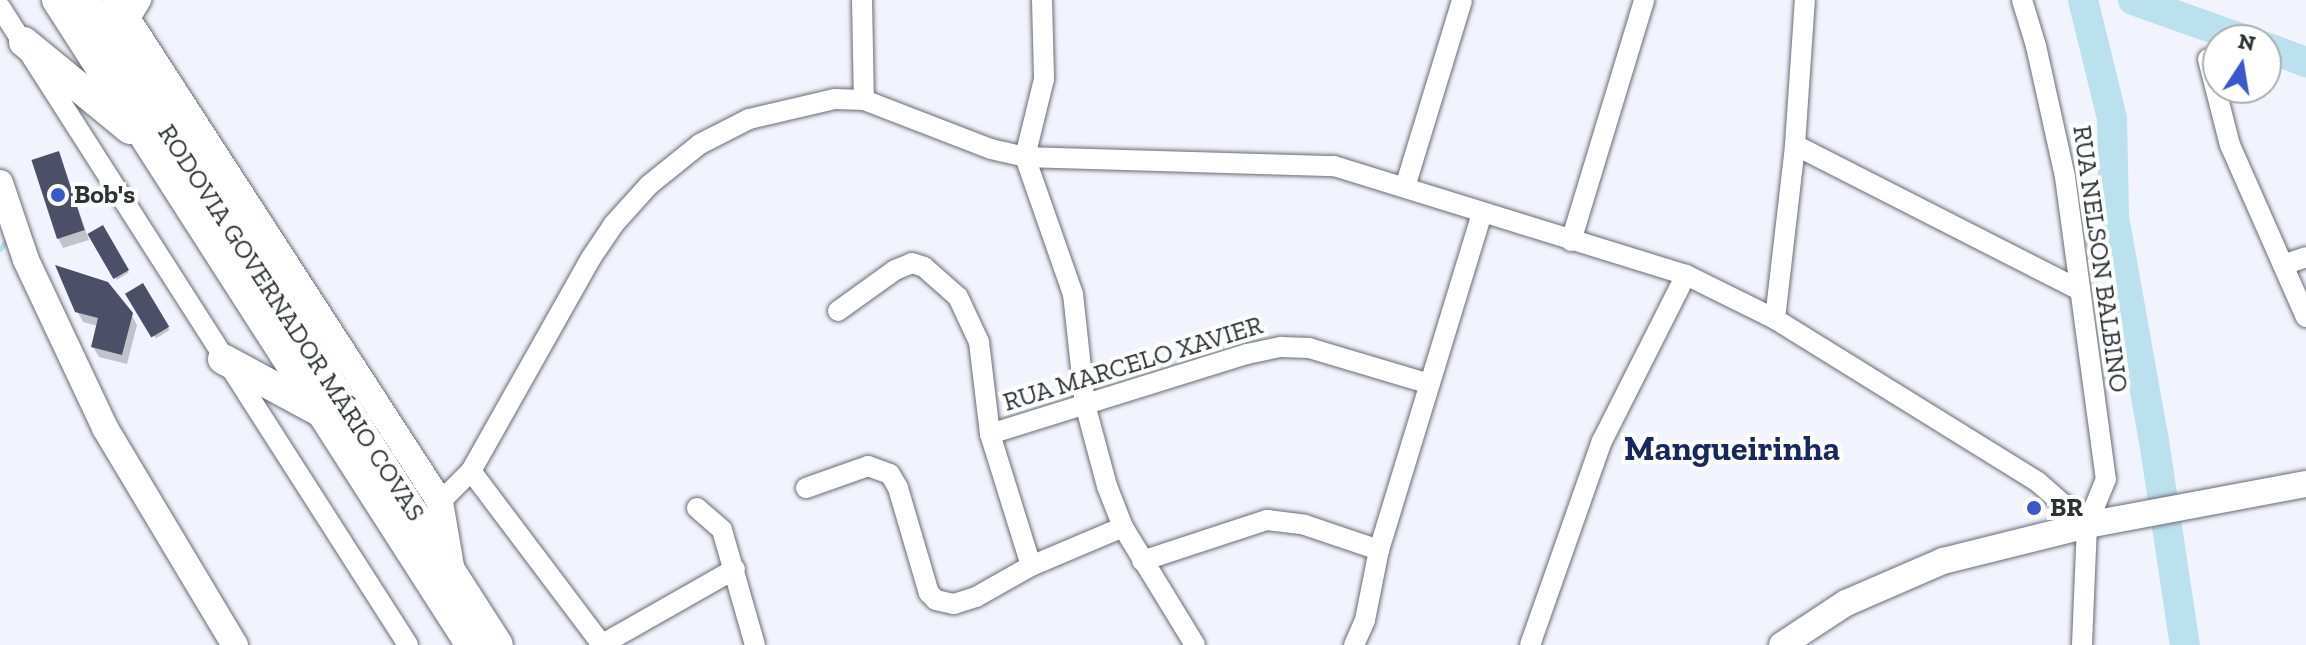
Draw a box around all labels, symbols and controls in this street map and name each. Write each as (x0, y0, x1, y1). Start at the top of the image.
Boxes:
north arrow (2202, 24, 2282, 104)
text: N (2236, 27, 2258, 57)
street label: RODOVIA GOVERNADOR MÁRIO COVAS (151, 119, 431, 527)
street label: RUA NELSON BALBINO (2066, 123, 2134, 395)
place label: Bob's (74, 179, 135, 211)
marker: Bob's (49, 186, 67, 204)
street label: RUA MARCELO XAVIER (999, 309, 1267, 419)
district label: Mangueirinha (1624, 429, 1840, 469)
place label: BR (2050, 492, 2083, 524)
marker: BR (2025, 499, 2043, 517)

